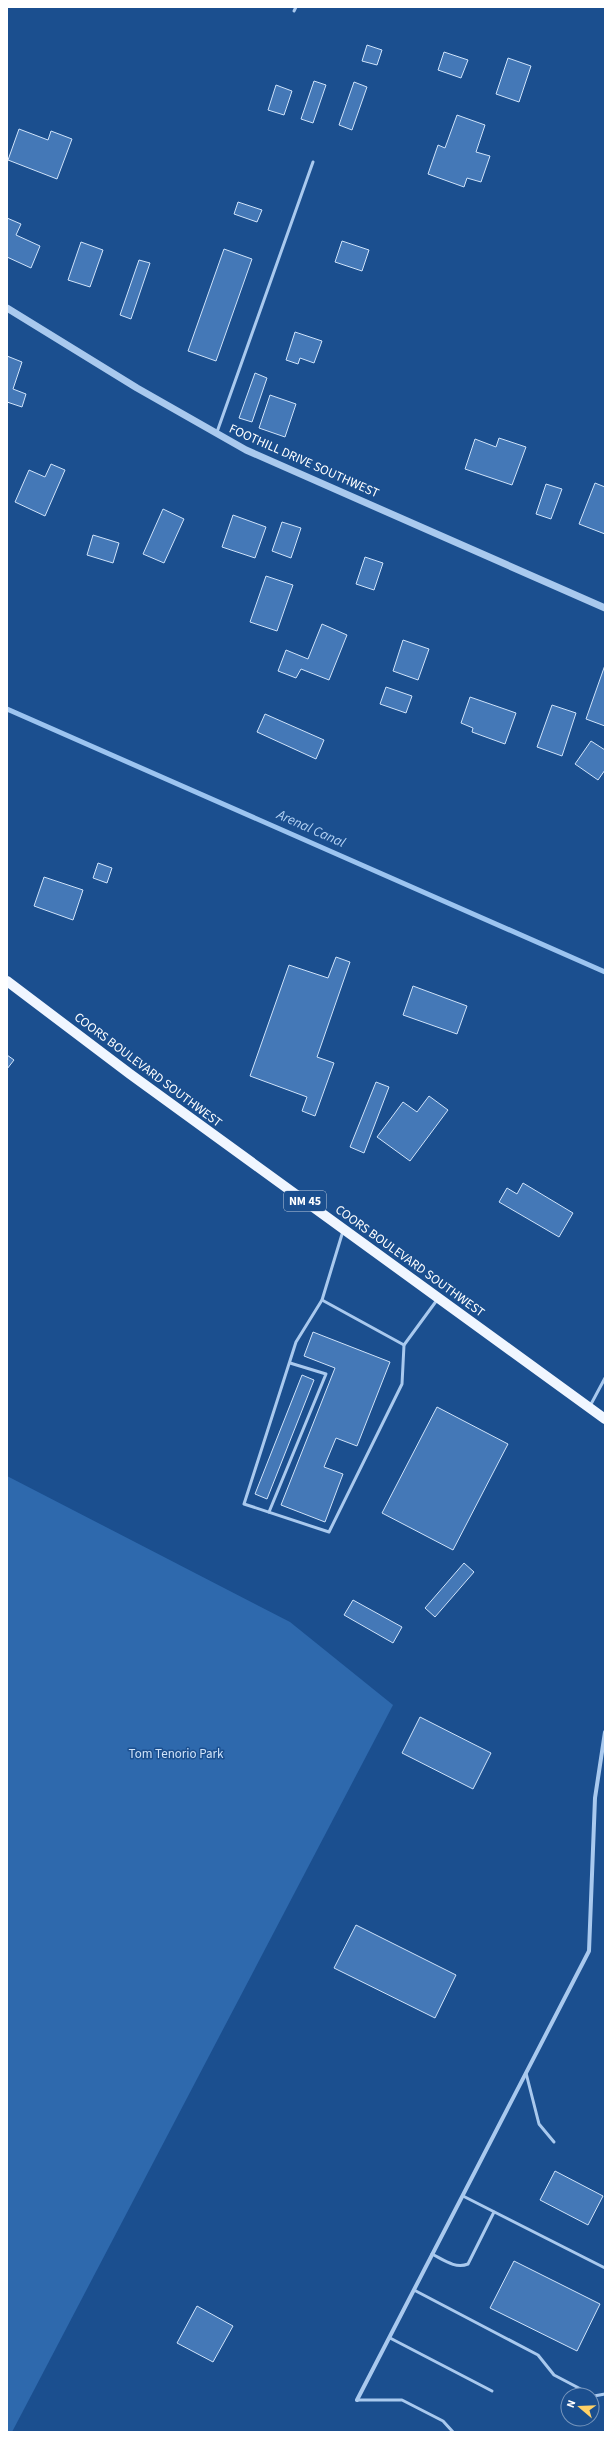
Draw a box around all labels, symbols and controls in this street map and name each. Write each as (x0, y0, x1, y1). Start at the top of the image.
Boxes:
street label: FOOTHILL DRIVE SOUTHWEST (226, 420, 382, 502)
water label: Arenal Canal (273, 805, 349, 853)
street label: COORS BOULEVARD SOUTHWEST (70, 1008, 226, 1132)
road number: NM 45 (284, 1191, 326, 1211)
street label: COORS BOULEVARD SOUTHWEST (332, 1201, 488, 1321)
park label: Tom Tenorio Park (129, 1745, 224, 1763)
north arrow (560, 2387, 600, 2427)
text: N (563, 2398, 579, 2410)

